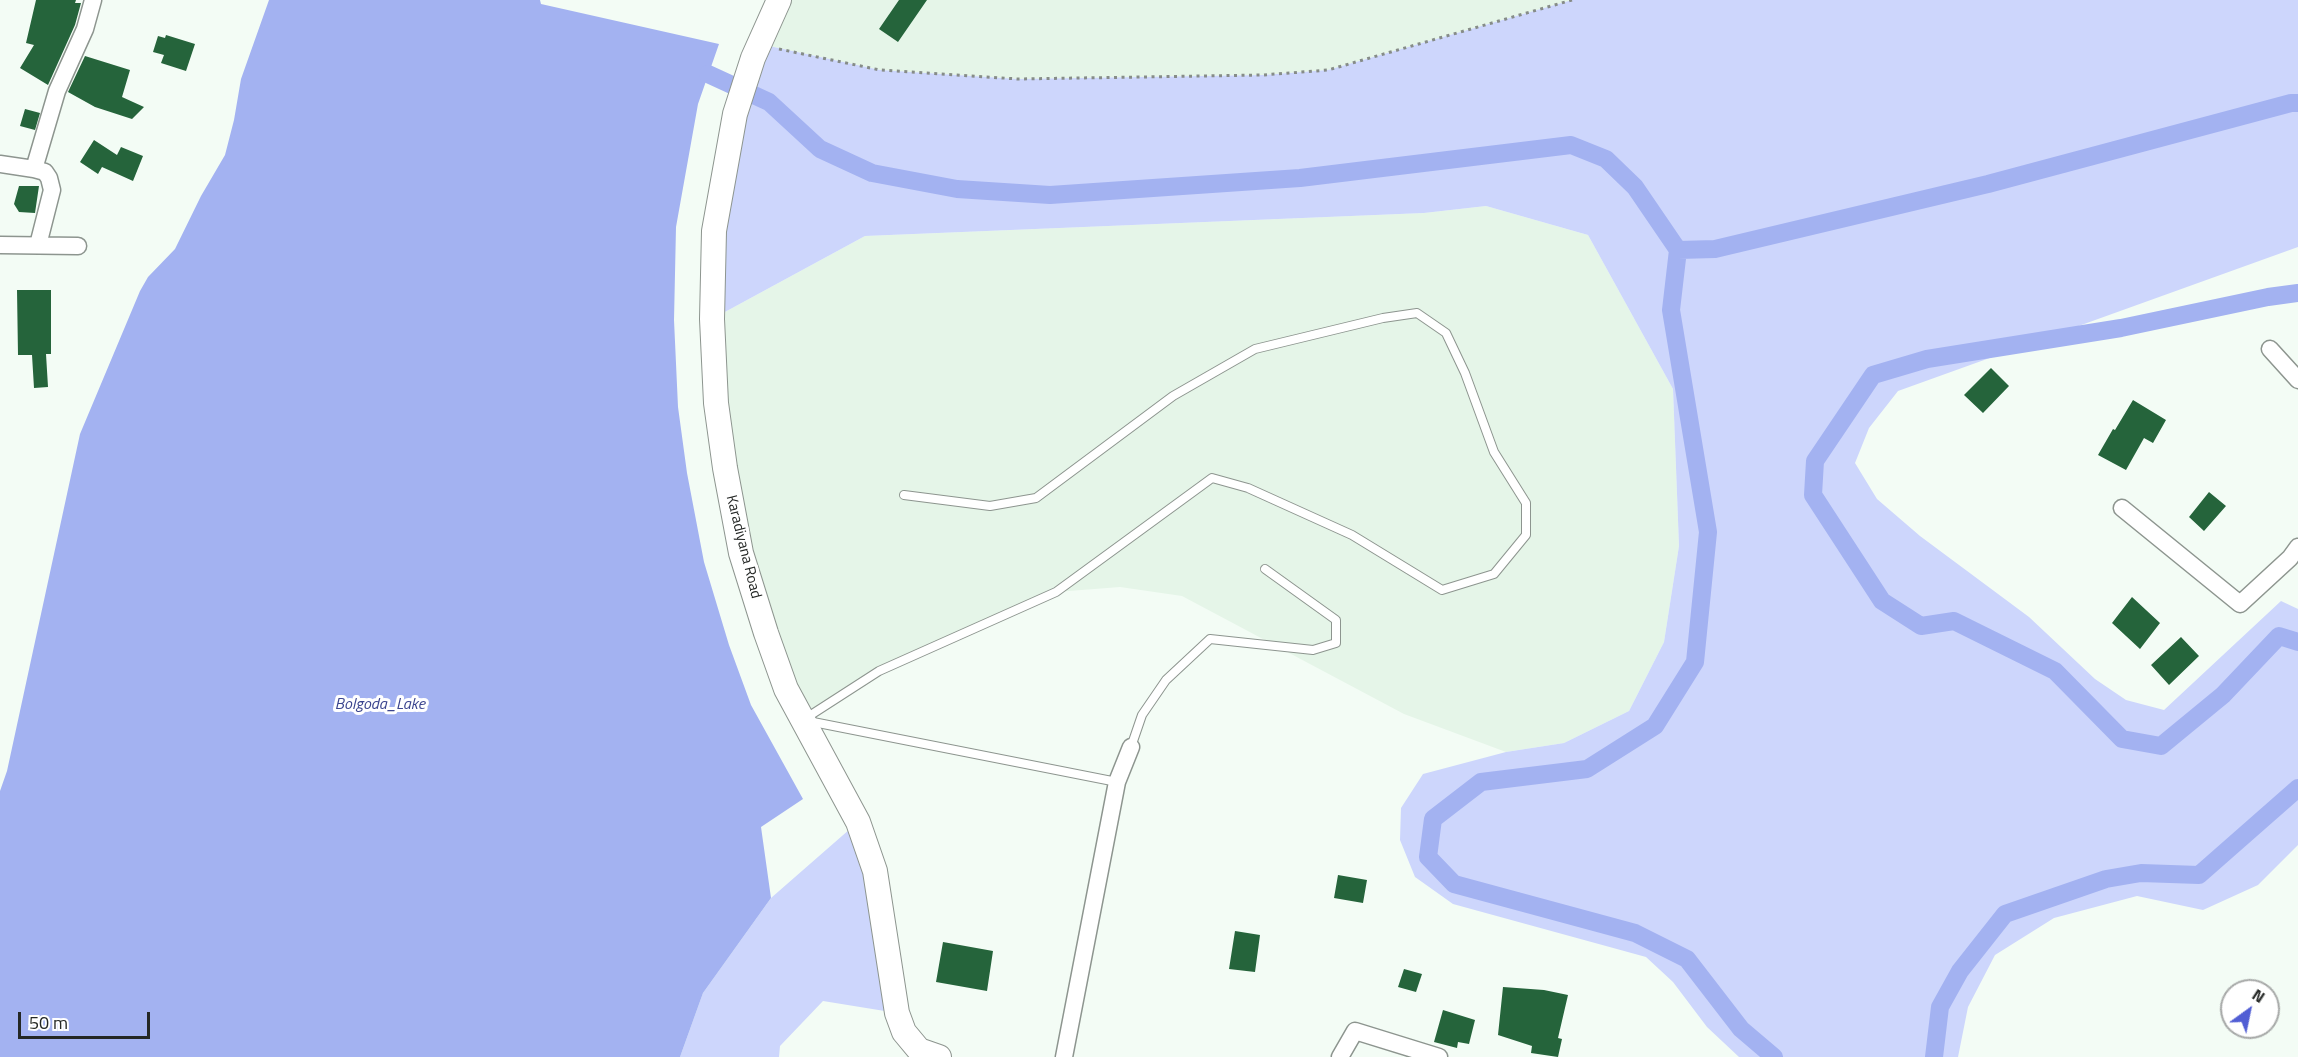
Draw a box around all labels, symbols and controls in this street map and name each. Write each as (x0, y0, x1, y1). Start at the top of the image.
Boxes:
street label: Karadiyana Road (721, 493, 765, 601)
water label: Bolgoda_Lake (335, 695, 425, 715)
north arrow (2220, 979, 2280, 1039)
text: N (2248, 982, 2270, 1009)
scale bar (21, 1000, 153, 1038)
text: 50 m (29, 1009, 68, 1036)

